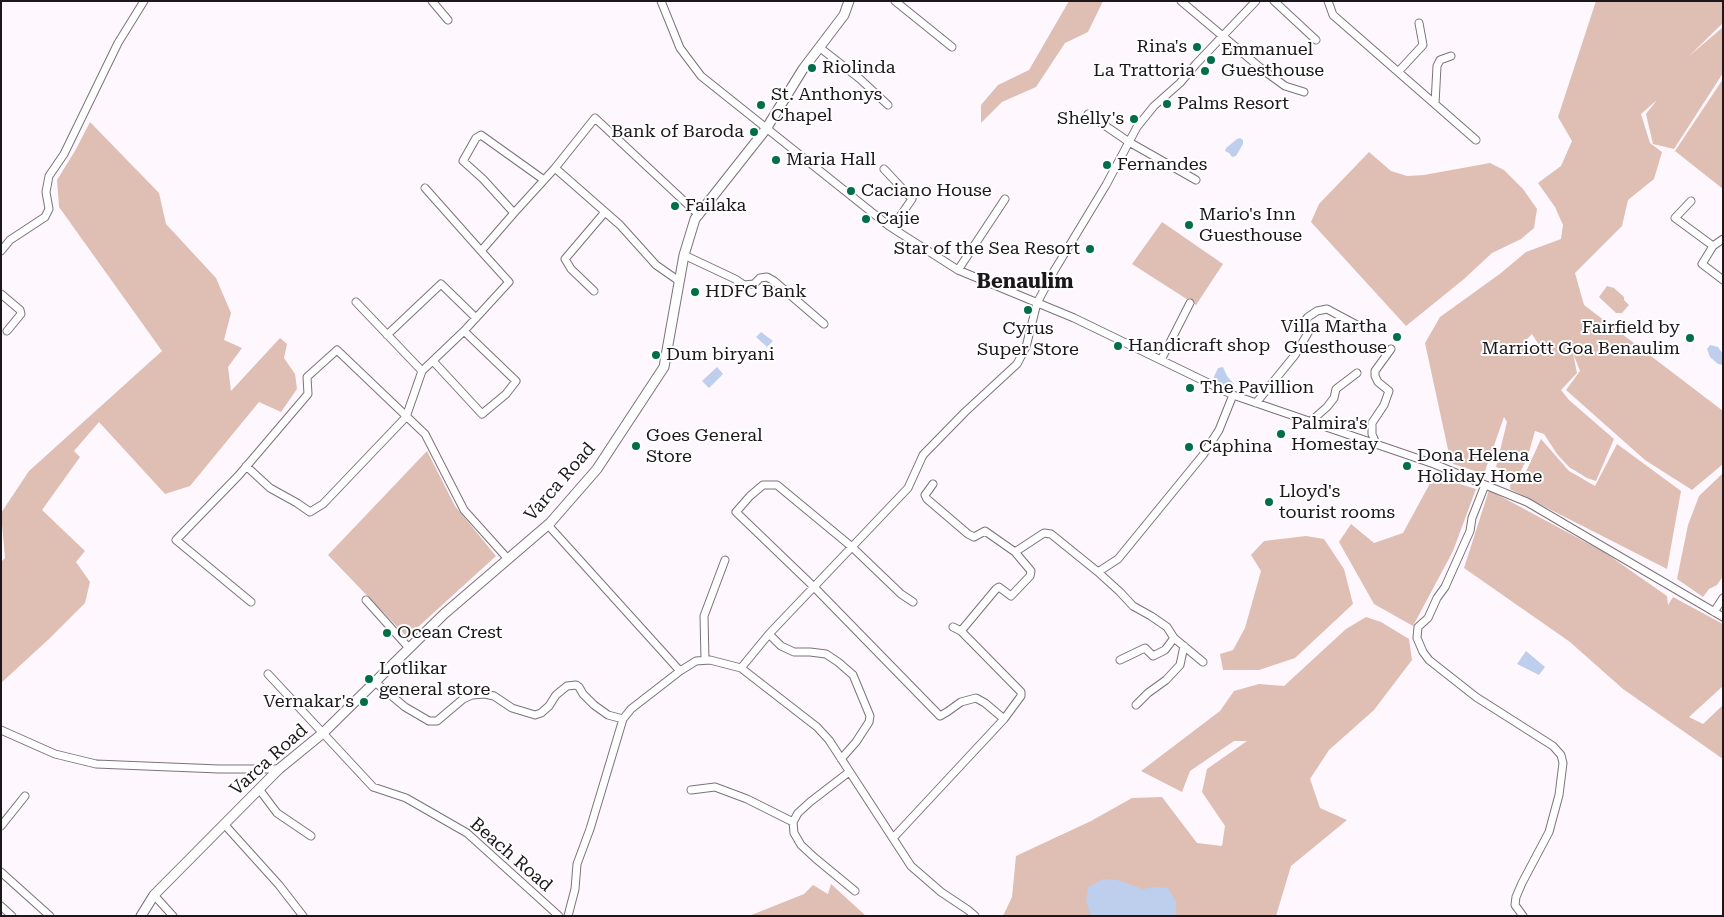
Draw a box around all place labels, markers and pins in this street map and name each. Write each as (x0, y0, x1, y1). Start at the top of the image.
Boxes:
place label: Rina's (1136, 36, 1187, 58)
place label: Emmanuel Guesthouse (1221, 39, 1324, 82)
marker: Rina's (1191, 41, 1203, 53)
marker: Emmanuel Guesthouse (1205, 54, 1217, 66)
place label: Riolinda (822, 57, 896, 79)
place label: La Trattoria (1093, 60, 1195, 82)
marker: Riolinda (806, 62, 818, 74)
marker: La Trattoria (1199, 65, 1211, 77)
place label: St. Anthonys Chapel (771, 84, 882, 126)
place label: Palms Resort (1177, 93, 1289, 115)
marker: Palms Resort (1161, 98, 1173, 110)
marker: St. Anthonys Chapel (755, 99, 767, 111)
place label: Shelly's (1057, 108, 1124, 130)
marker: Shelly's (1128, 113, 1140, 125)
place label: Bank of Baroda (611, 121, 744, 143)
marker: Bank of Baroda (748, 126, 760, 138)
place label: Maria Hall (786, 149, 876, 171)
marker: Maria Hall (770, 154, 782, 166)
place label: Fernandes (1117, 154, 1207, 176)
marker: Fernandes (1101, 159, 1113, 171)
place label: Caciano House (861, 180, 992, 202)
marker: Caciano House (845, 185, 857, 197)
place label: Failaka (685, 195, 746, 217)
marker: Failaka (669, 200, 681, 212)
place label: Mario's Inn Guesthouse (1199, 204, 1302, 246)
place label: Cajie (876, 208, 920, 230)
marker: Cajie (860, 213, 872, 225)
marker: Mario's Inn Guesthouse (1183, 219, 1195, 231)
place label: Star of the Sea Resort (894, 238, 1080, 260)
marker: Star of the Sea Resort (1084, 243, 1096, 255)
place label: HDFC Bank (705, 281, 807, 303)
marker: HDFC Bank (689, 286, 701, 298)
marker: Cyrus Super Store (1022, 304, 1034, 316)
place label: Villa Martha Guesthouse (1281, 316, 1387, 358)
place label: Fairfield by Marriott Goa Benaulim (1482, 317, 1680, 359)
place label: Cyrus Super Store (977, 318, 1079, 360)
marker: Villa Martha Guesthouse (1391, 331, 1403, 343)
marker: Fairfield by Marriott Goa Benaulim (1684, 332, 1696, 344)
place label: Handicraft shop (1128, 335, 1270, 357)
marker: Handicraft shop (1112, 340, 1124, 352)
place label: Dum biryani (666, 344, 775, 366)
marker: Dum biryani (650, 349, 662, 361)
place label: The Pavillion (1200, 377, 1314, 399)
marker: The Pavillion (1184, 382, 1196, 394)
place label: Palmira's Homestay (1291, 413, 1378, 456)
place label: Goes General Store (646, 425, 763, 468)
marker: Palmira's Homestay (1275, 428, 1287, 440)
place label: Caphina (1199, 436, 1272, 458)
marker: Goes General Store (630, 440, 642, 452)
marker: Caphina (1183, 441, 1195, 453)
place label: Dona Helena Holiday Home (1417, 445, 1542, 488)
marker: Dona Helena Holiday Home (1401, 460, 1413, 472)
place label: Lloyd's tourist rooms (1279, 481, 1395, 524)
marker: Lloyd's tourist rooms (1263, 496, 1275, 508)
place label: Ocean Crest (397, 622, 503, 644)
marker: Ocean Crest (381, 627, 393, 639)
place label: Lotlikar general store (379, 658, 490, 701)
marker: Lotlikar general store (363, 673, 375, 685)
place label: Vernakar's (263, 691, 354, 713)
marker: Vernakar's (358, 696, 370, 708)

